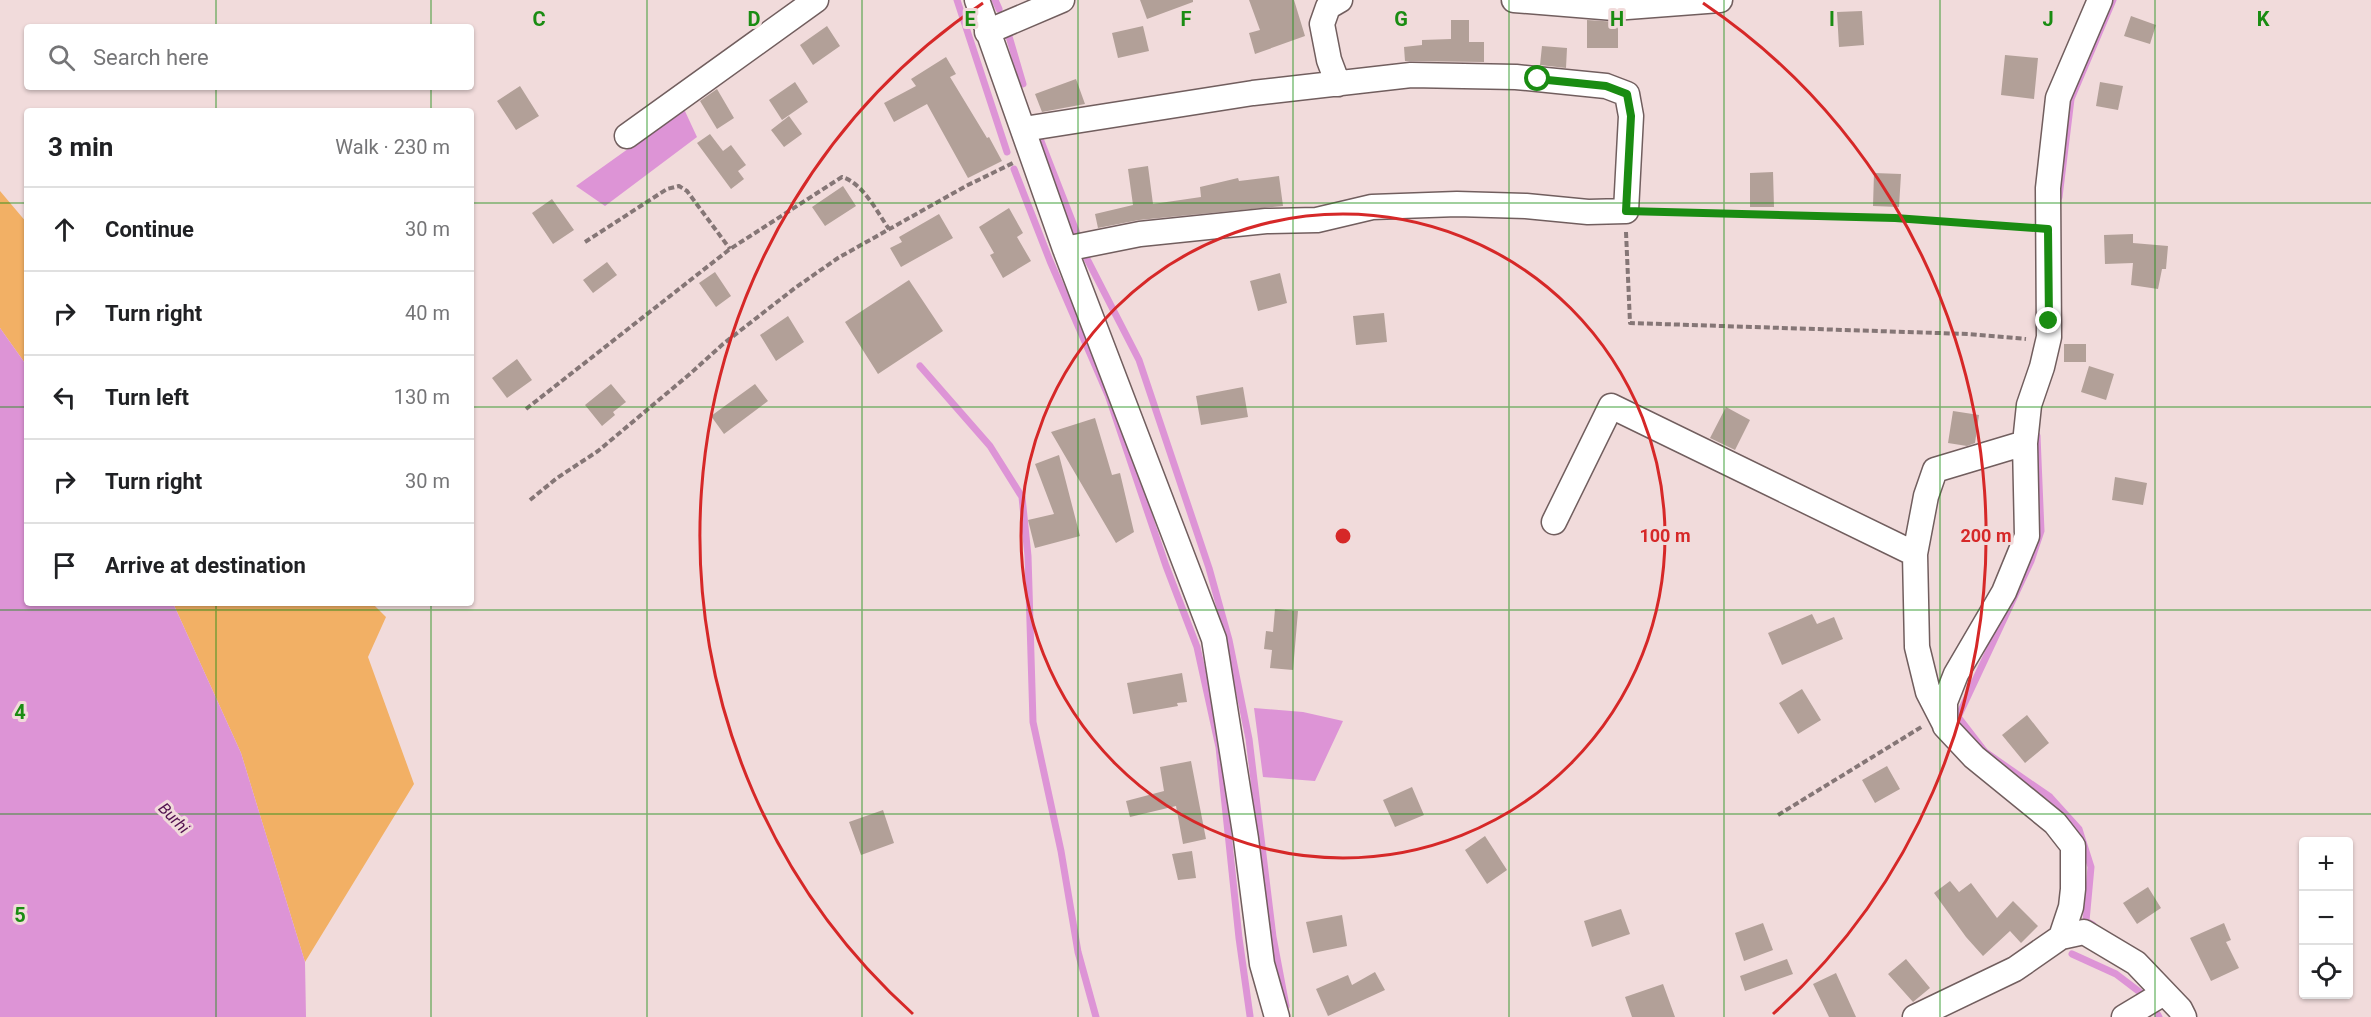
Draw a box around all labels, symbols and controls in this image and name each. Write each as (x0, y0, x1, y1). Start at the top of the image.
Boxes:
text: C (532, 7, 546, 31)
text: D (748, 7, 761, 31)
text: E (964, 7, 976, 31)
text: F (1181, 7, 1192, 31)
text: G (1394, 7, 1408, 31)
text: H (1610, 7, 1624, 31)
text: I (1829, 7, 1835, 31)
text: J (2042, 7, 2054, 31)
text: K (2257, 7, 2270, 31)
search box (24, 24, 474, 90)
icon: search (45, 41, 78, 74)
text: Search here (93, 45, 209, 70)
route start (1524, 65, 1550, 91)
text: 3 min (48, 132, 113, 162)
text: Walk · 230 m (335, 135, 450, 159)
icon: ahead (48, 213, 81, 246)
text: Continue (105, 217, 194, 242)
text: 30 m (405, 217, 450, 241)
icon: right (48, 297, 81, 330)
text: Turn right (105, 301, 202, 326)
text: 40 m (405, 301, 450, 325)
route end (2035, 307, 2061, 333)
icon: left (48, 381, 81, 414)
text: Turn left (105, 385, 189, 410)
text: 130 m (394, 385, 450, 409)
icon: right (48, 465, 81, 498)
text: Turn right (105, 469, 202, 494)
text: 30 m (405, 469, 450, 493)
text: 100 m (1639, 525, 1691, 546)
text: 200 m (1960, 525, 2012, 546)
centre of rings (1333, 526, 1353, 546)
icon: arrive (48, 549, 81, 582)
text: Arrive at destination (105, 553, 306, 578)
text: 4 (14, 700, 26, 724)
water label: Burhi (155, 799, 194, 838)
map controls (2299, 837, 2353, 999)
button: + (2299, 837, 2353, 891)
button: − (2299, 891, 2353, 945)
text: 5 (14, 903, 26, 927)
button: locate (2299, 945, 2353, 999)

